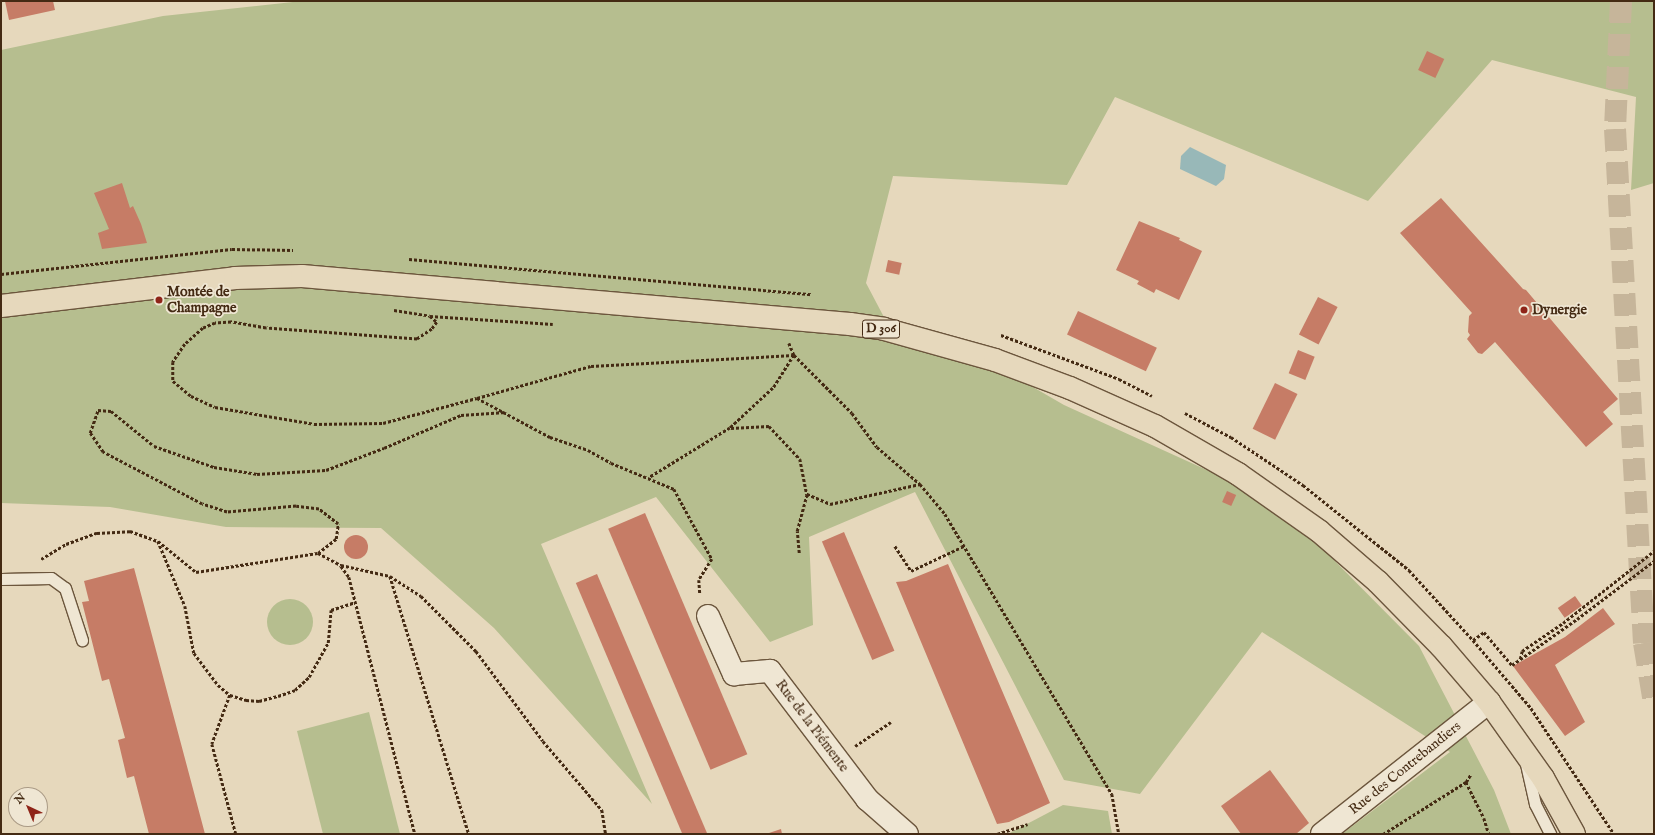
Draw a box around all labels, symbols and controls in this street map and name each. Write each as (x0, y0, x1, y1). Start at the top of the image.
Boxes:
place label: Montée de Champagne (167, 284, 236, 316)
marker: Montée de Champagne (154, 295, 164, 305)
place label: Dynergie (1532, 302, 1587, 318)
marker: Dynergie (1519, 305, 1529, 315)
road number: D 306 (862, 318, 900, 340)
street label: Rue de la Piémente (772, 677, 852, 775)
street label: Rue des Contrebandiers (1346, 718, 1464, 818)
north arrow (8, 787, 48, 827)
text: N (12, 791, 29, 807)

